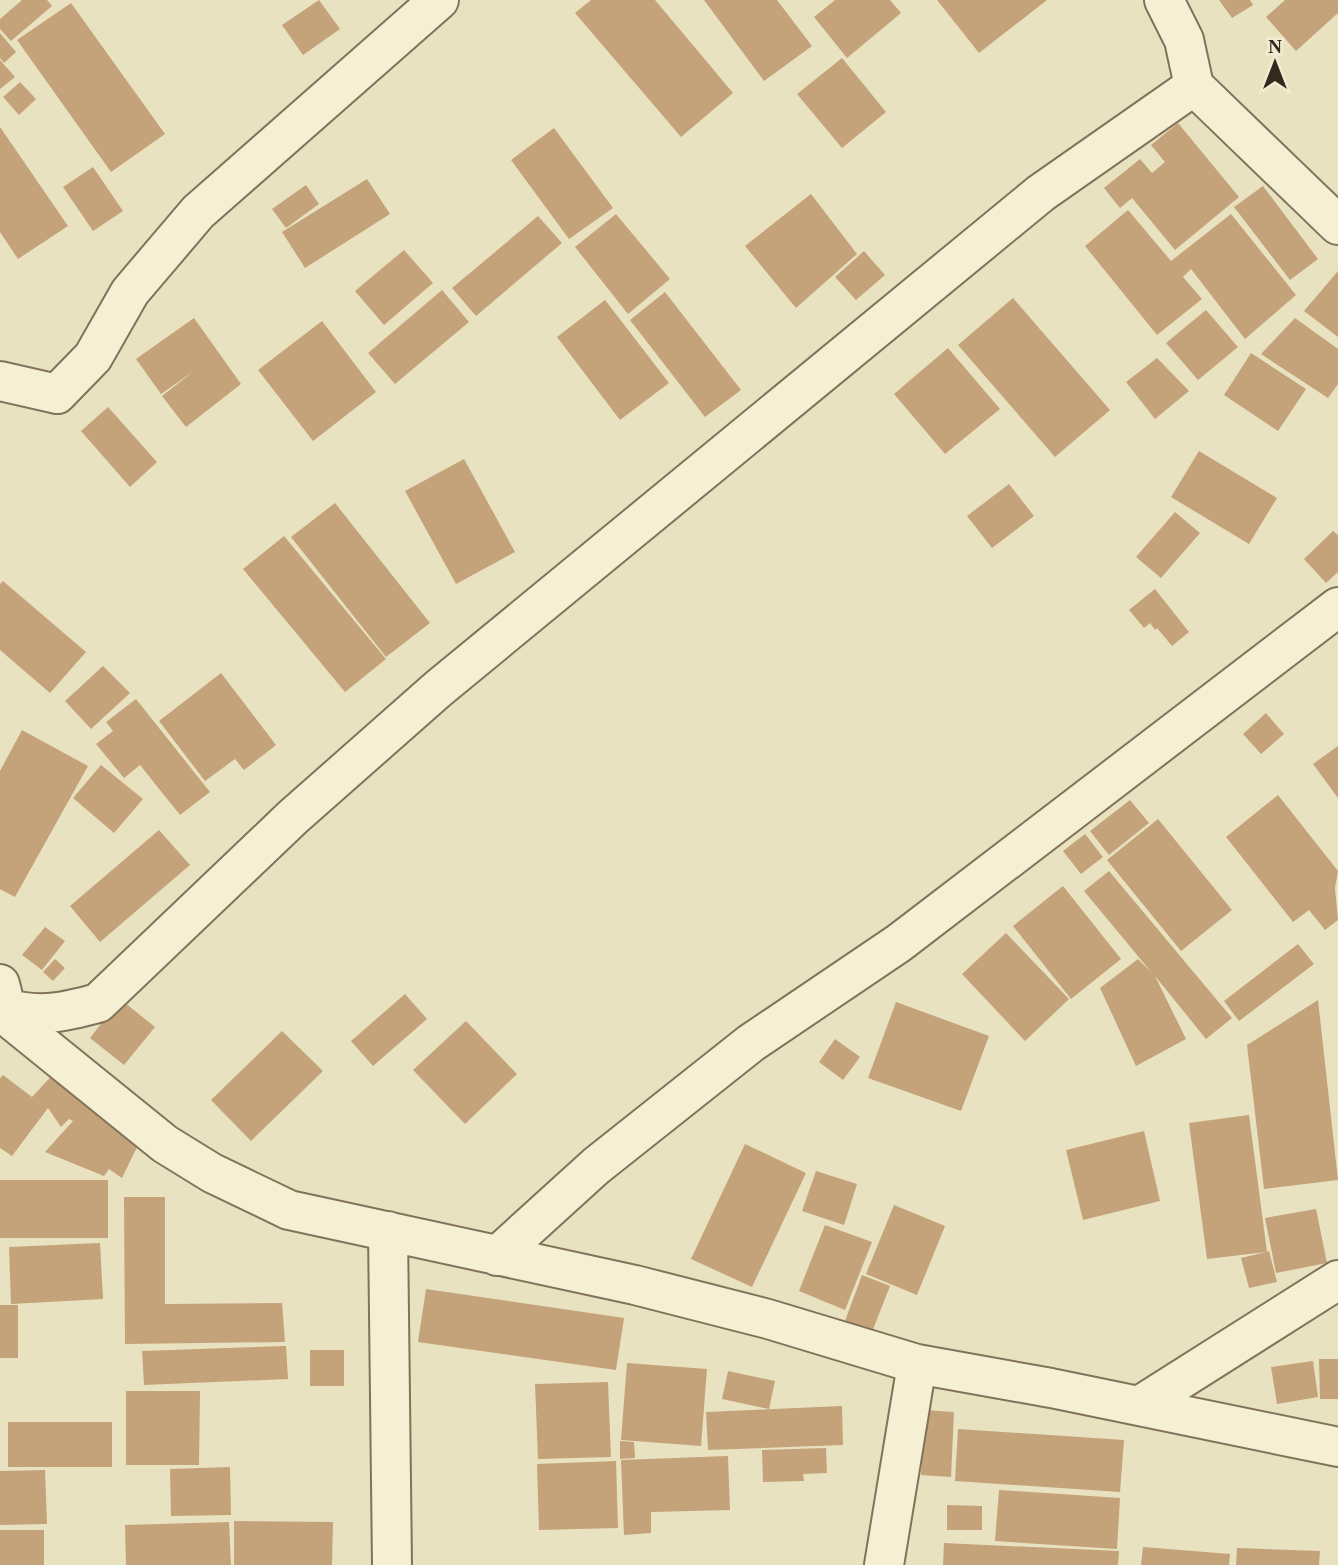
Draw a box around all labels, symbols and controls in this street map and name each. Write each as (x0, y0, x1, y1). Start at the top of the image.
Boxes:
north arrow (1240, 28, 1310, 98)
text: N (1268, 36, 1282, 57)

